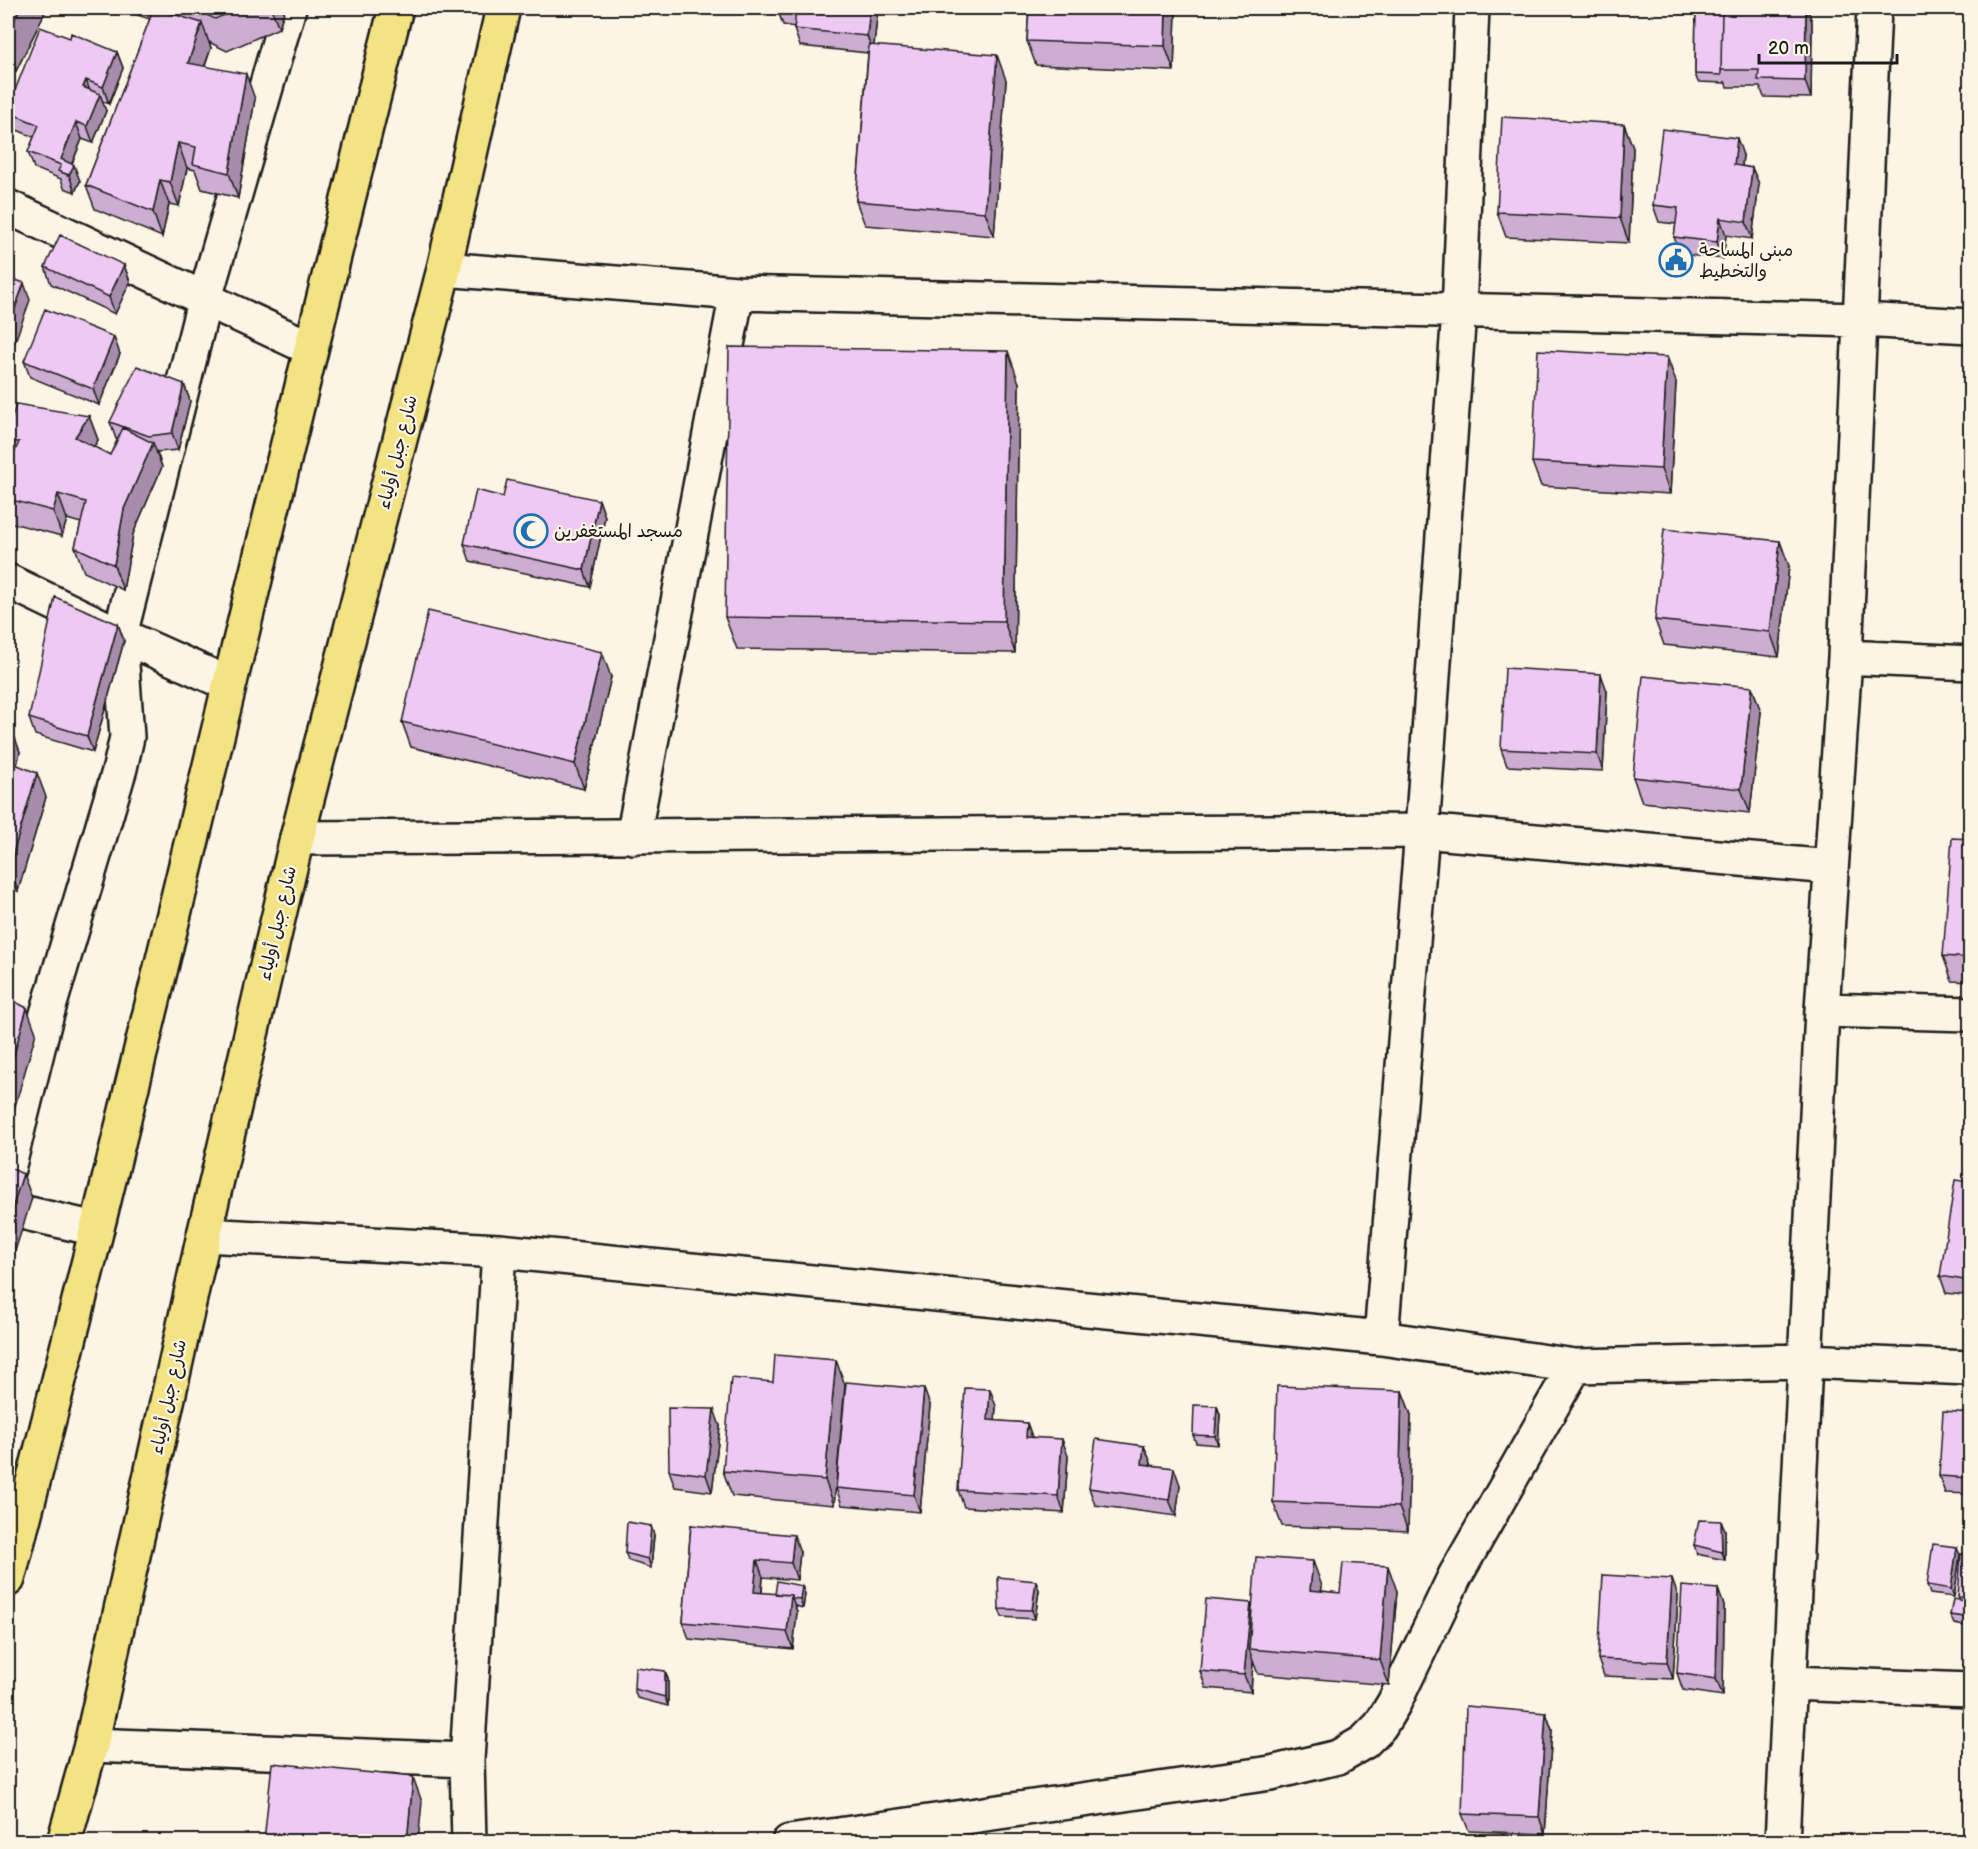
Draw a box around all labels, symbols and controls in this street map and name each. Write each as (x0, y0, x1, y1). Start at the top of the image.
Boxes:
scale bar (1759, 27, 1897, 65)
text: 20 m (1768, 38, 1809, 59)
place label: مبنى المساحة والتخطيط (1699, 240, 1793, 282)
public building icon: مبنى المساحة والتخطيط (1658, 242, 1694, 278)
street label: شارع جبل أولياء (373, 393, 423, 512)
mosque icon: مسجد المستغفرين (513, 513, 549, 549)
place label: مسجد المستغفرين (554, 521, 683, 542)
street label: شارع جبل أولياء (254, 864, 302, 983)
street label: شارع جبل أولياء (146, 1338, 192, 1457)

